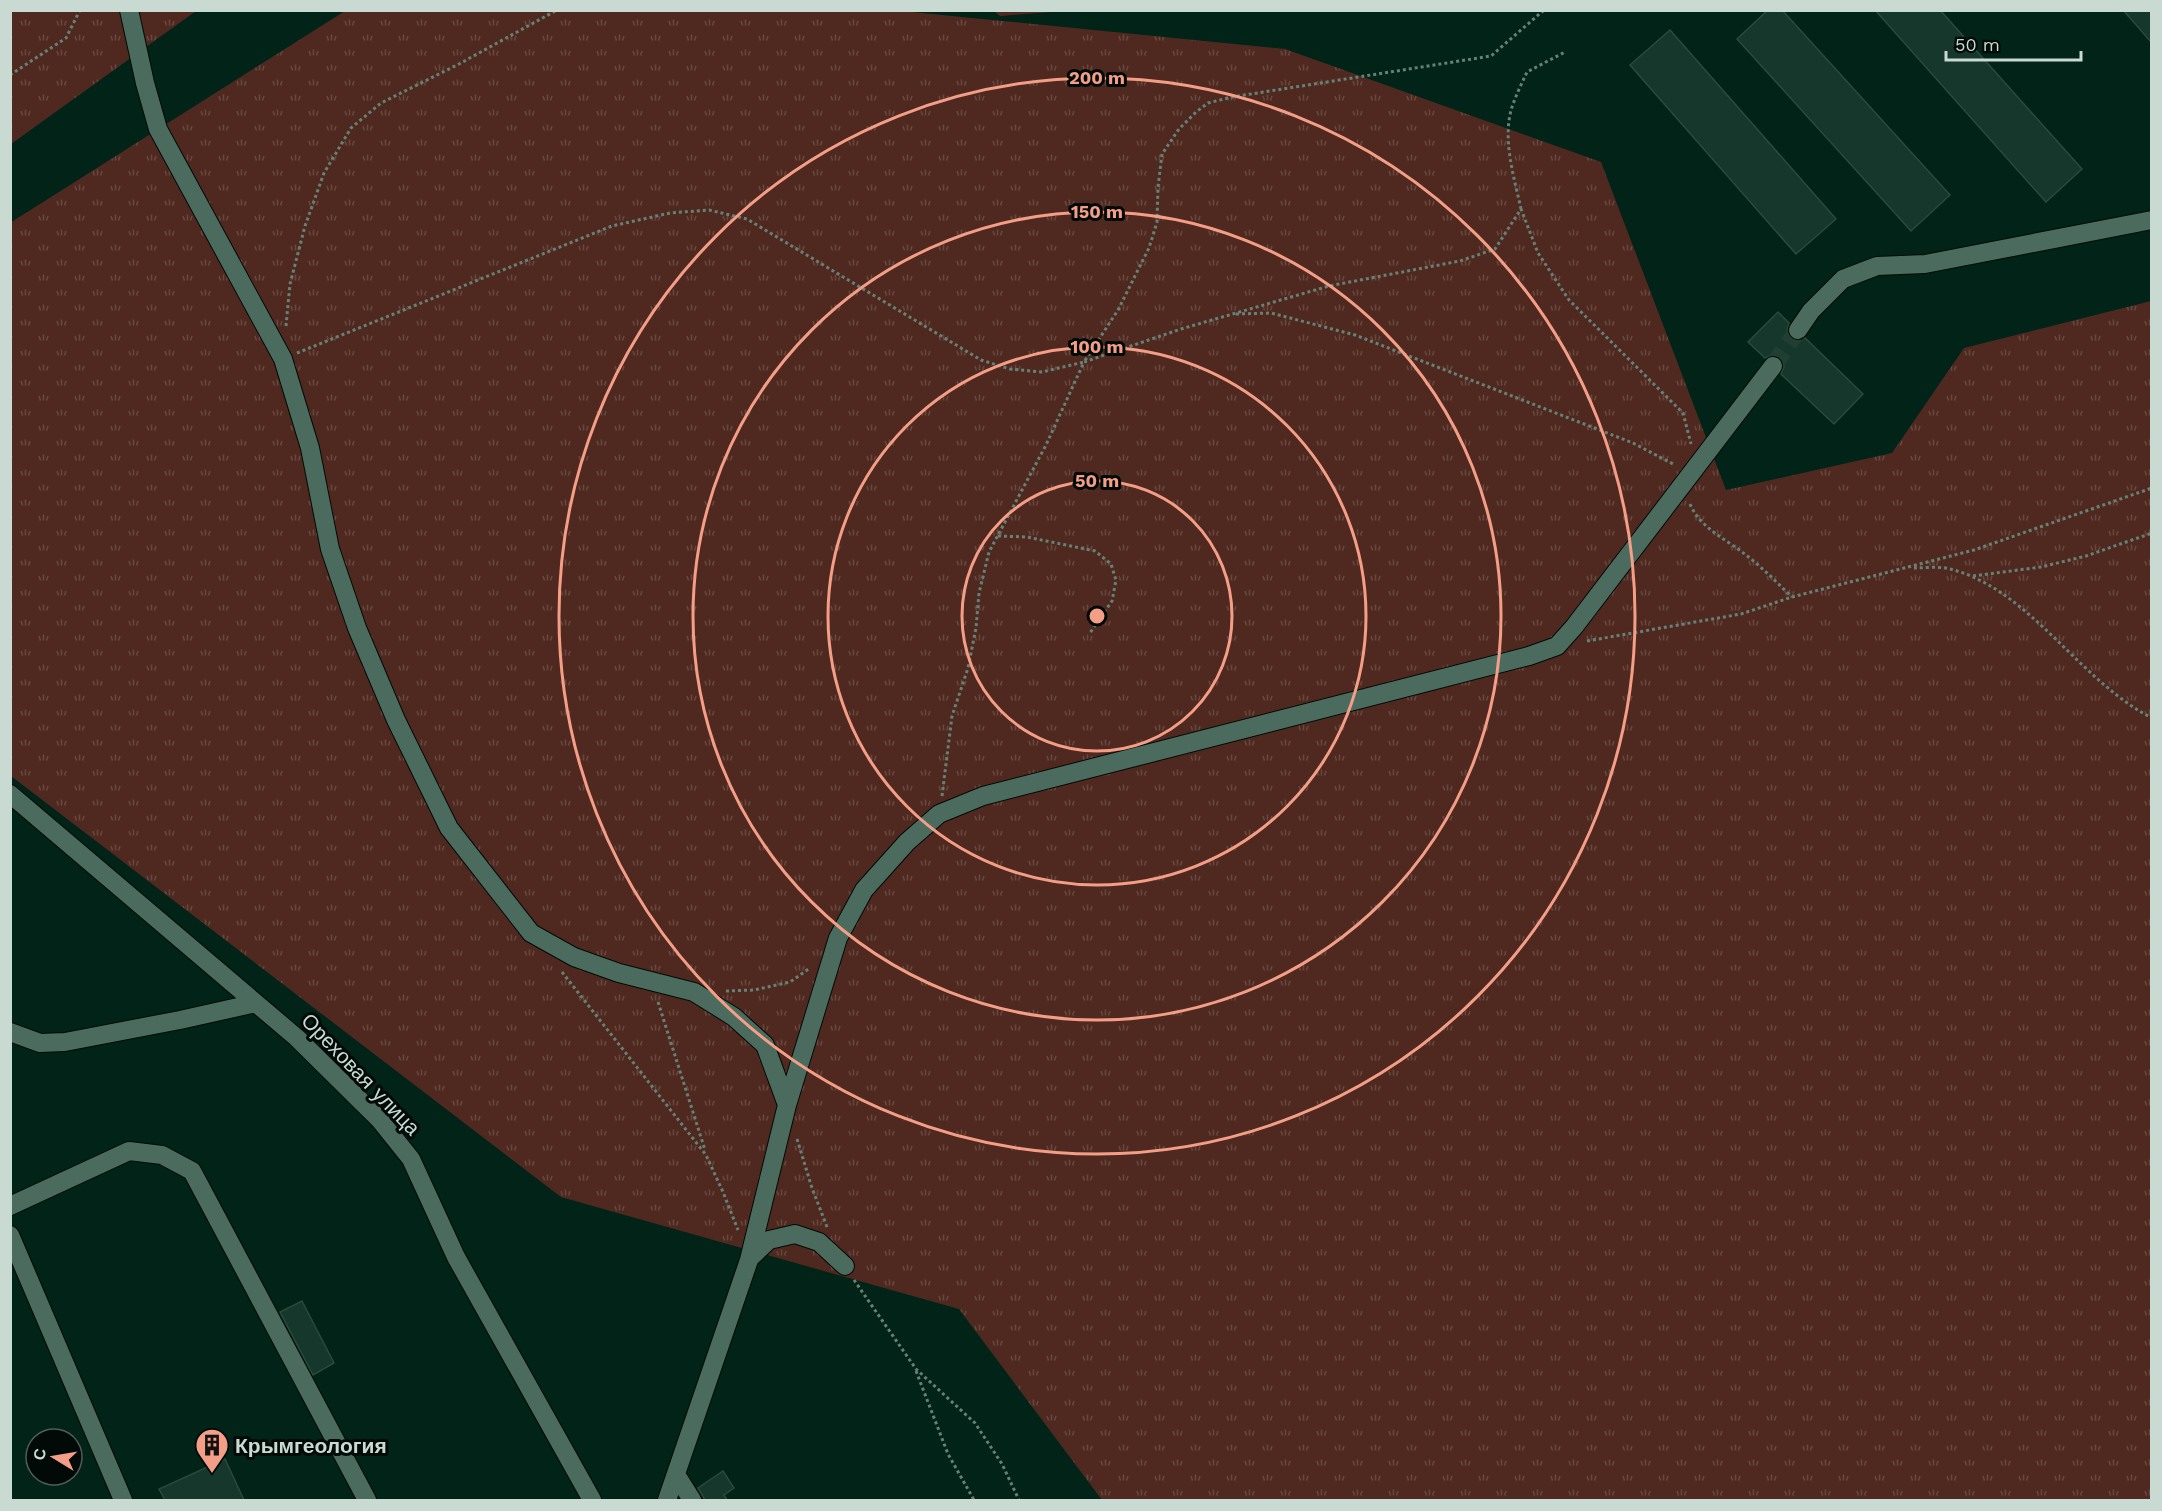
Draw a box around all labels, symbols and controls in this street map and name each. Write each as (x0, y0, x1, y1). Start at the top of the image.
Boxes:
scale bar (1946, 24, 2081, 62)
text: 50 m (1955, 34, 2000, 55)
text: 200 m (1069, 67, 1125, 88)
text: 150 m (1071, 201, 1123, 222)
text: 100 m (1070, 336, 1124, 357)
text: 50 m (1075, 470, 1119, 491)
centre of rings (1087, 606, 1107, 626)
street label: Ореховая улица (296, 1008, 426, 1140)
north arrow (24, 1427, 84, 1487)
building icon: Крымгеология (194, 1427, 230, 1474)
place label: Крымгеология (235, 1433, 387, 1458)
text: С (29, 1446, 50, 1462)

